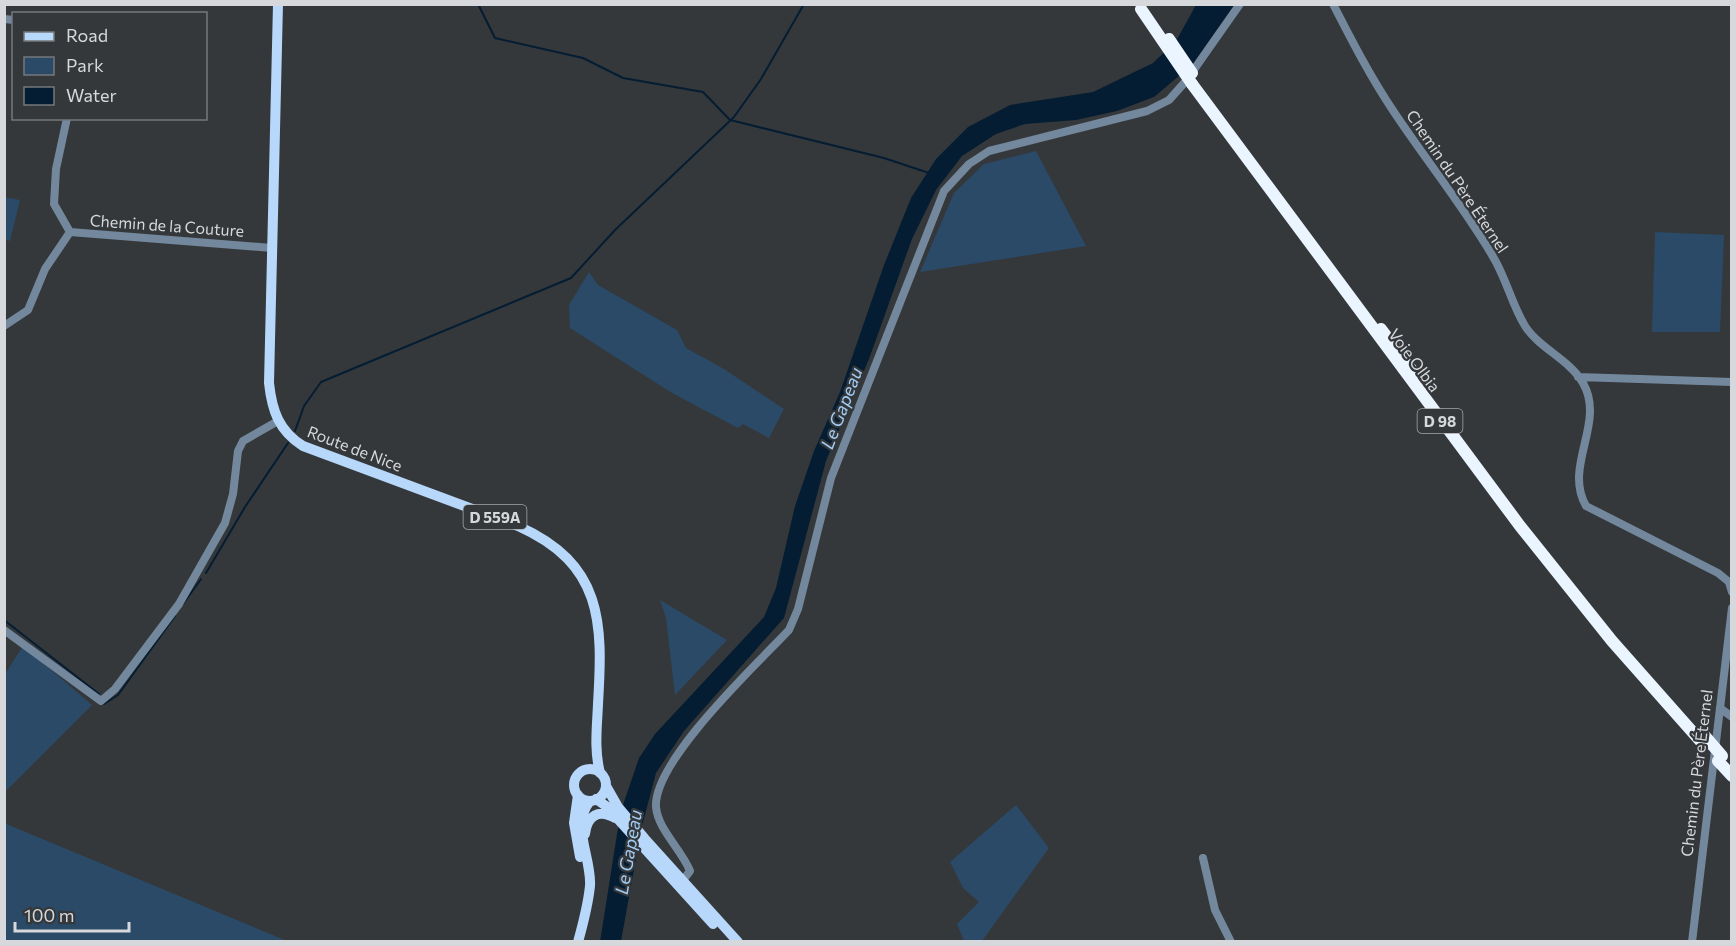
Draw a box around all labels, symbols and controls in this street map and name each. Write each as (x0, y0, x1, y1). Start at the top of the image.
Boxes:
legend (12, 12, 207, 120)
text: Road (66, 24, 108, 46)
text: Park (66, 54, 104, 76)
text: Water (66, 84, 117, 106)
street label: Chemin du Père Éternel (1403, 106, 1513, 256)
street label: Chemin de la Couture (89, 210, 245, 240)
street label: Voie Olbia (1385, 325, 1445, 395)
water label: Le Gapeau (815, 364, 867, 452)
road number: D 98 (1418, 409, 1462, 433)
street label: Route de Nice (305, 421, 405, 475)
road number: D 559A (464, 505, 526, 529)
street label: Chemin du Père Éternel (1676, 688, 1716, 858)
water label: Le Gapeau (610, 808, 646, 896)
scale bar (15, 895, 129, 933)
text: 100 m (24, 904, 74, 926)

